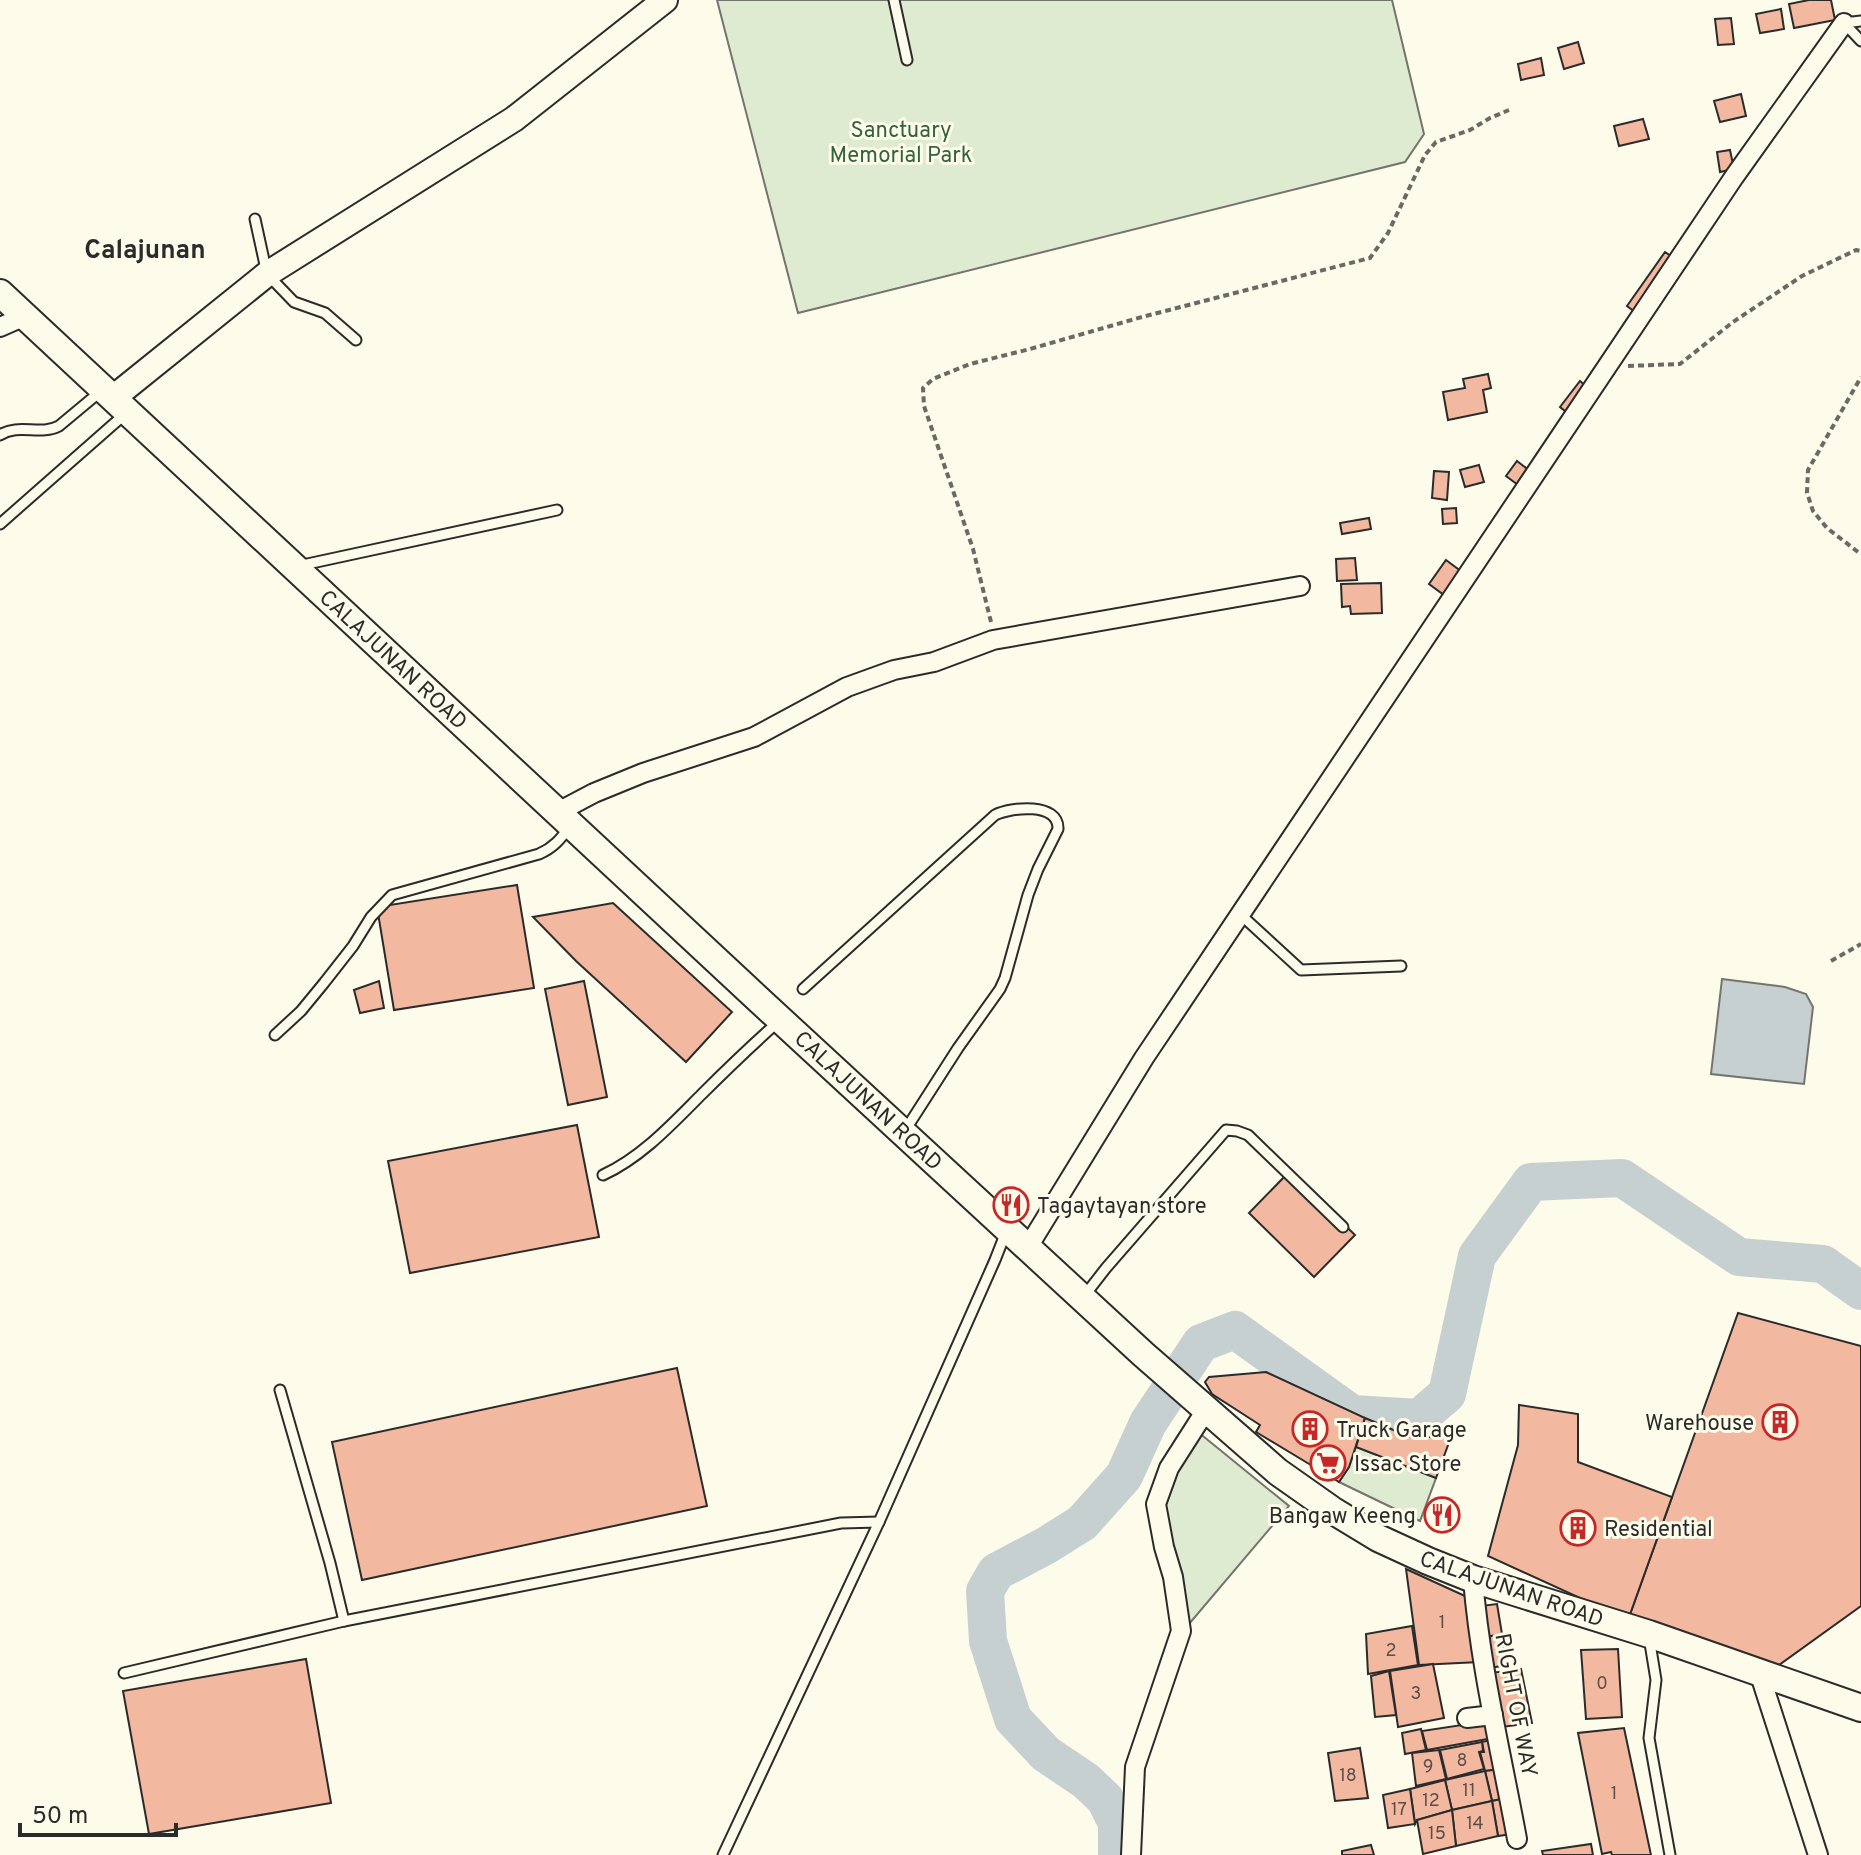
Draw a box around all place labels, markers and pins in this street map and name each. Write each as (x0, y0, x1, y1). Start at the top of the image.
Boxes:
restaurant icon: Tagaytayan store (992, 1186, 1030, 1224)
place label: Tagaytayan store (1037, 1194, 1207, 1221)
building icon: Warehouse (1761, 1403, 1799, 1441)
building icon: Truck Garage (1291, 1410, 1329, 1448)
place label: Warehouse (1645, 1411, 1754, 1438)
place label: Truck Garage (1336, 1418, 1467, 1445)
supermarket icon: Issac Store (1309, 1444, 1347, 1482)
place label: Issac Store (1354, 1452, 1461, 1479)
restaurant icon: Bangaw Keeng (1423, 1496, 1461, 1534)
place label: Bangaw Keeng (1269, 1504, 1416, 1531)
building icon: Residential (1559, 1509, 1597, 1547)
place label: Residential (1604, 1517, 1713, 1544)

